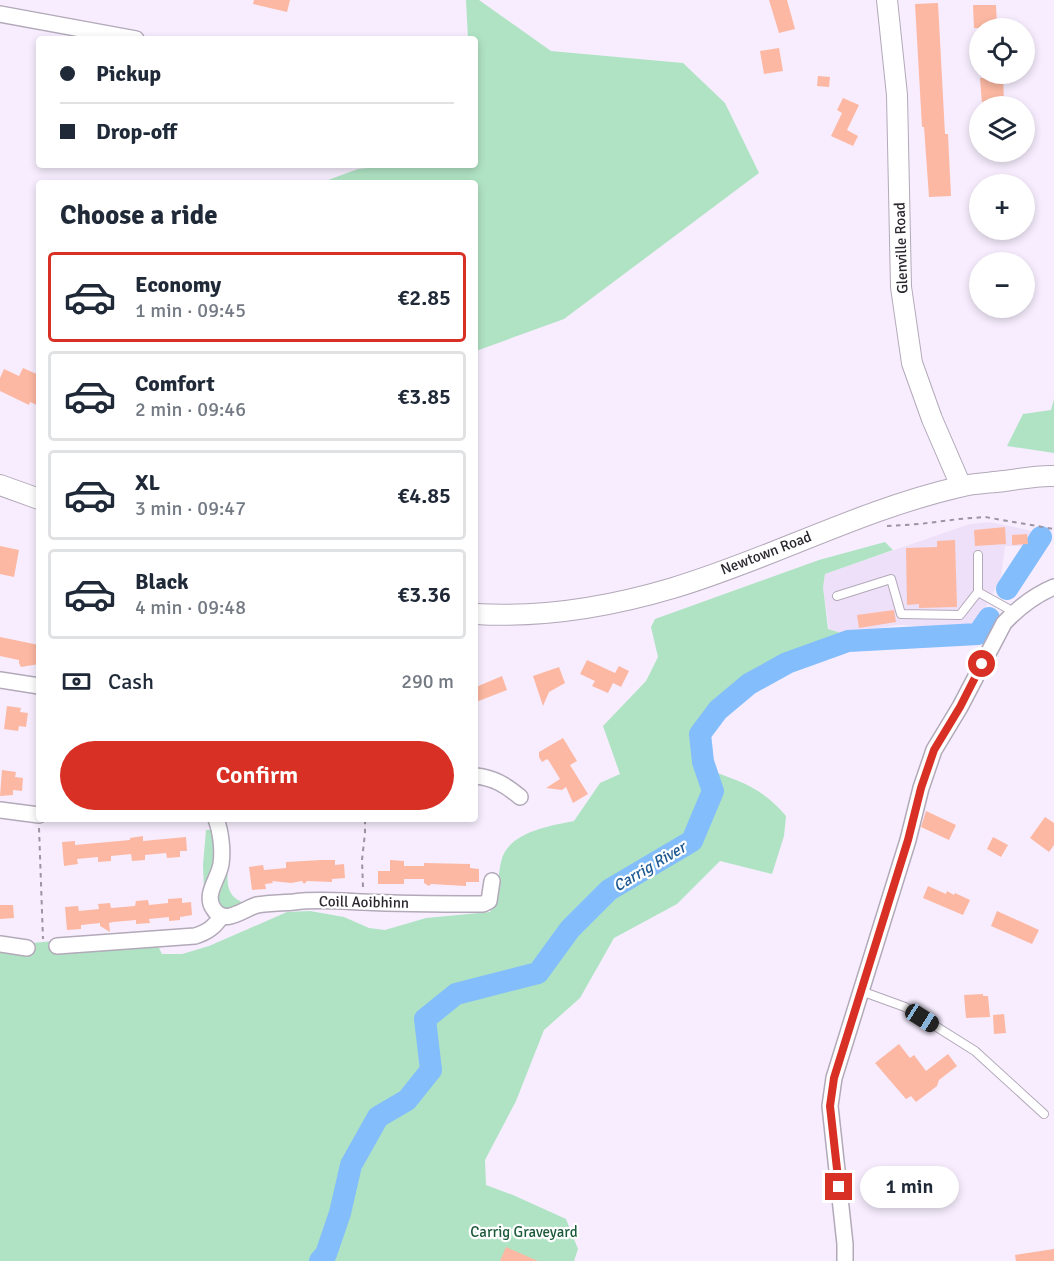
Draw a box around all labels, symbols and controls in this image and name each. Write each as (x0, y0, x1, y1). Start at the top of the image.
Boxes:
map controls (969, 18, 1035, 318)
button: locate (969, 18, 1035, 84)
text: Pickup (96, 60, 161, 87)
button: layers (969, 96, 1035, 162)
text: Drop-off (96, 118, 177, 145)
button: + (969, 174, 1035, 240)
text: Choose a ride (60, 199, 218, 232)
street label: Glenville Road (890, 202, 912, 294)
button: − (969, 252, 1035, 318)
icon: car (63, 270, 117, 324)
text: Economy (135, 271, 221, 298)
text: €2.85 (397, 284, 451, 311)
text: 1 min · 09:45 (135, 298, 246, 323)
icon: car (63, 369, 117, 423)
text: Comfort (135, 370, 215, 397)
text: €3.85 (397, 383, 451, 410)
text: 2 min · 09:46 (135, 397, 246, 422)
icon: car (63, 468, 117, 522)
text: XL (135, 469, 160, 496)
text: €4.85 (397, 482, 451, 509)
text: 3 min · 09:47 (135, 496, 246, 521)
street label: Newtown Road (718, 527, 814, 579)
icon: car (63, 567, 117, 621)
text: Black (135, 568, 189, 595)
text: €3.36 (397, 581, 451, 608)
text: 4 min · 09:48 (135, 595, 246, 620)
route start (968, 650, 995, 677)
icon: cash (60, 665, 93, 698)
text: Cash (108, 668, 154, 695)
text: 290 m (401, 669, 454, 694)
button: Confirm (60, 741, 454, 810)
water label: Carrig River (610, 836, 691, 896)
street label: Coill Aoibhinn (319, 892, 409, 912)
car (902, 1001, 942, 1035)
callout: 1 min (860, 1166, 959, 1208)
route end (825, 1173, 852, 1200)
text: 1 min (886, 1174, 933, 1199)
park label: Carrig Graveyard (470, 1223, 578, 1241)

